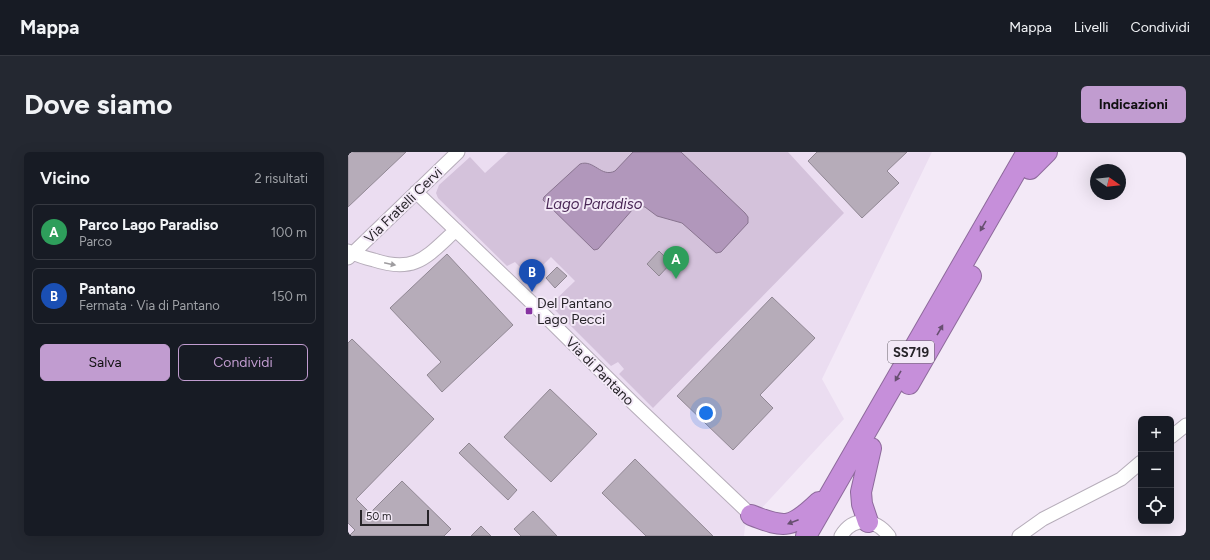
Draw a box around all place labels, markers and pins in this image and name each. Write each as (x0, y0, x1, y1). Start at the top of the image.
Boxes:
pin: A (663, 246, 689, 279)
pin: B (519, 259, 545, 292)
place label: Del Pantano Lago Pecci (537, 295, 612, 328)
marker: Del Pantano Lago Pecci (524, 306, 534, 316)

